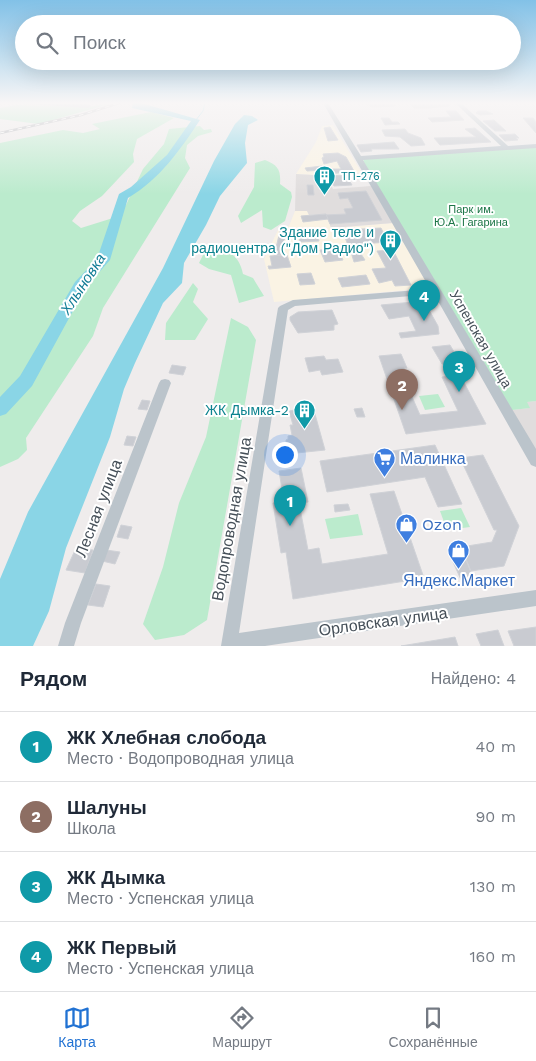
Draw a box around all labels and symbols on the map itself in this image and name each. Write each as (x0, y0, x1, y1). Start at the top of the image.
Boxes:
building icon: ТП-276 (313, 164, 337, 195)
place label: ТП-276 (341, 170, 380, 183)
park label: Парк им. Ю.А. Гагарина (434, 203, 509, 229)
place label: Здание теле и радиоцентра ("Дом Радио") (191, 224, 374, 256)
building icon: Здание теле и радиоцентра ("Дом Радио") (378, 228, 402, 259)
water label: Хлыновка (56, 250, 109, 319)
pin: 4 (408, 280, 440, 321)
street label: Успенская улица (447, 287, 516, 391)
pin: 3 (443, 351, 475, 392)
pin: 2 (386, 369, 418, 410)
building icon: ЖК Дымка-2 (293, 398, 317, 429)
place label: ЖК Дымка-2 (205, 402, 289, 418)
street label: Водопроводная улица (208, 436, 255, 602)
your location (272, 442, 298, 468)
supermarket icon: Малинка (372, 446, 396, 477)
place label: Малинка (400, 449, 466, 468)
street label: Лесная улица (71, 456, 126, 560)
pin: 1 (274, 485, 306, 526)
shop icon: Ozon (394, 512, 418, 543)
place label: Ozon (422, 515, 462, 534)
shop icon: Яндекс.Маркет (447, 539, 471, 570)
place label: Яндекс.Маркет (403, 571, 516, 590)
street label: Орловская улица (317, 603, 449, 640)

